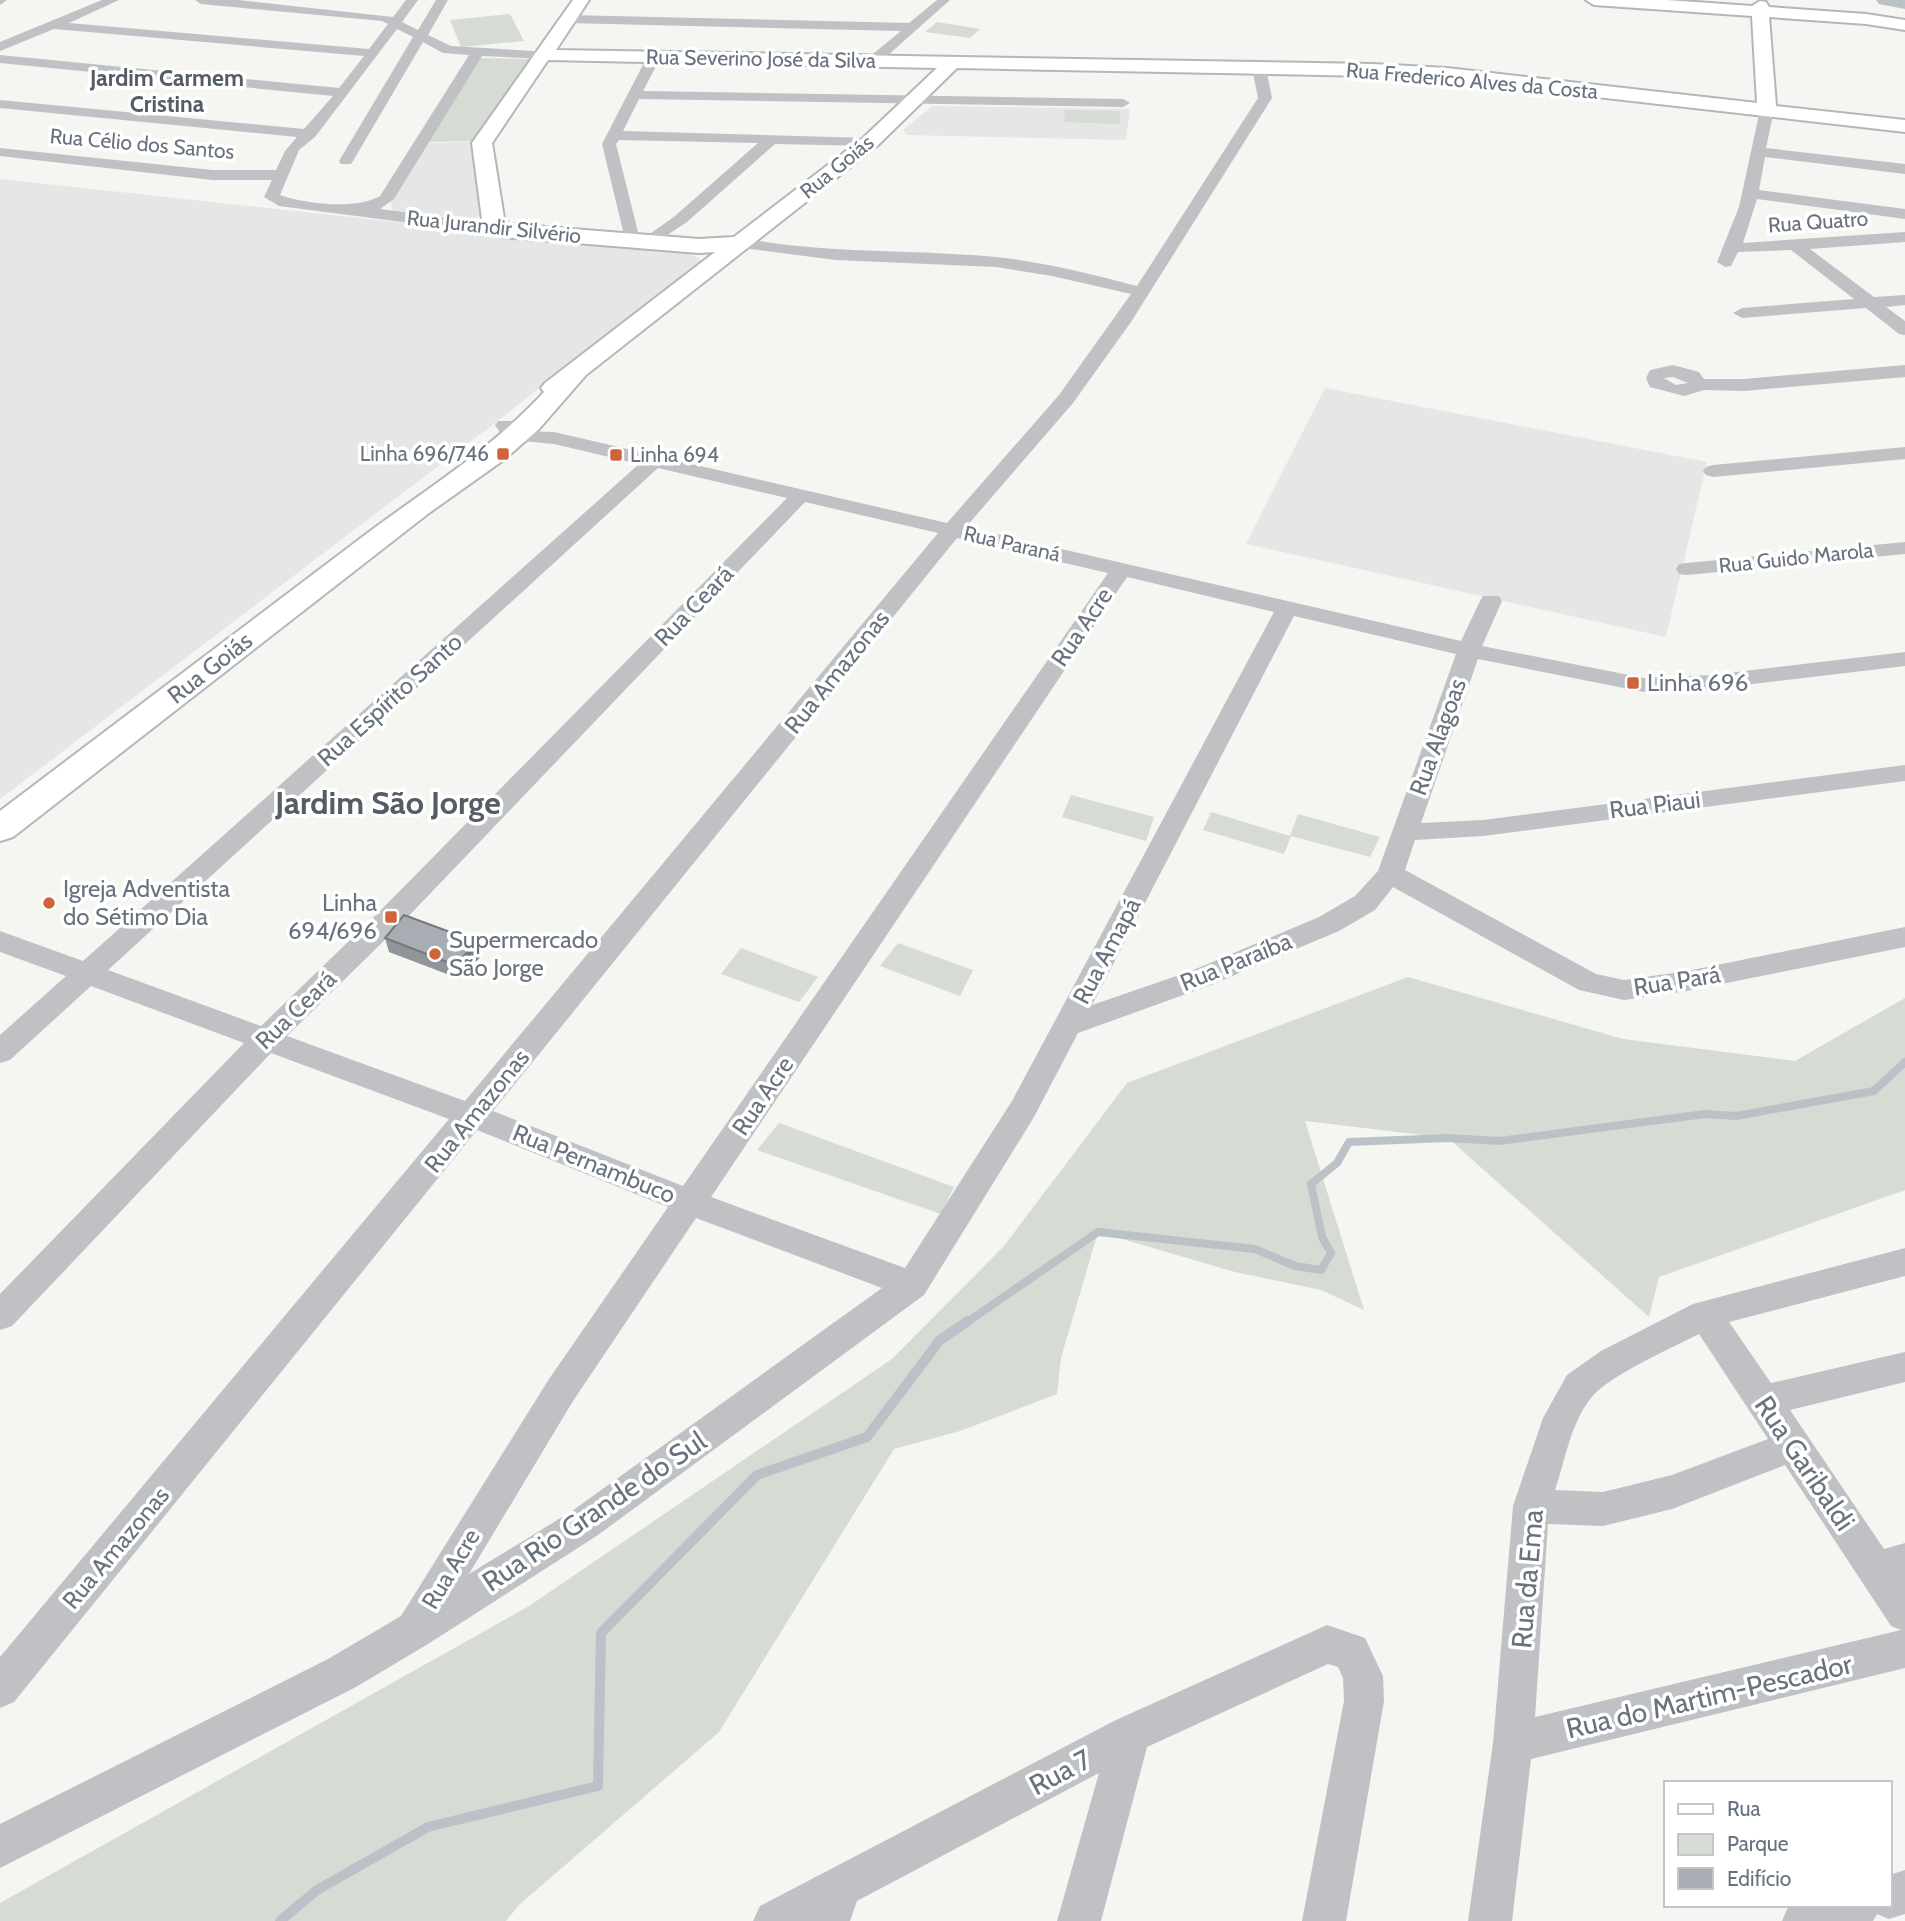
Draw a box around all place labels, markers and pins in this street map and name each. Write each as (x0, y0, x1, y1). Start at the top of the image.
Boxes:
place label: Linha 696/746 (360, 441, 489, 466)
place label: Linha 694 (630, 442, 719, 467)
marker: Linha 696/746 (495, 446, 511, 462)
marker: Linha 694 (608, 447, 624, 463)
place label: Linha 696 (1647, 668, 1748, 697)
marker: Linha 696 (1625, 675, 1641, 691)
place label: Igreja Adventista do Sétimo Dia (63, 874, 230, 931)
place label: Linha 694/696 (288, 888, 377, 945)
marker: Igreja Adventista do Sétimo Dia (41, 895, 57, 911)
marker: Linha 694/696 (383, 909, 399, 925)
place label: Supermercado São Jorge (449, 925, 598, 982)
marker: Supermercado São Jorge (427, 946, 443, 962)

